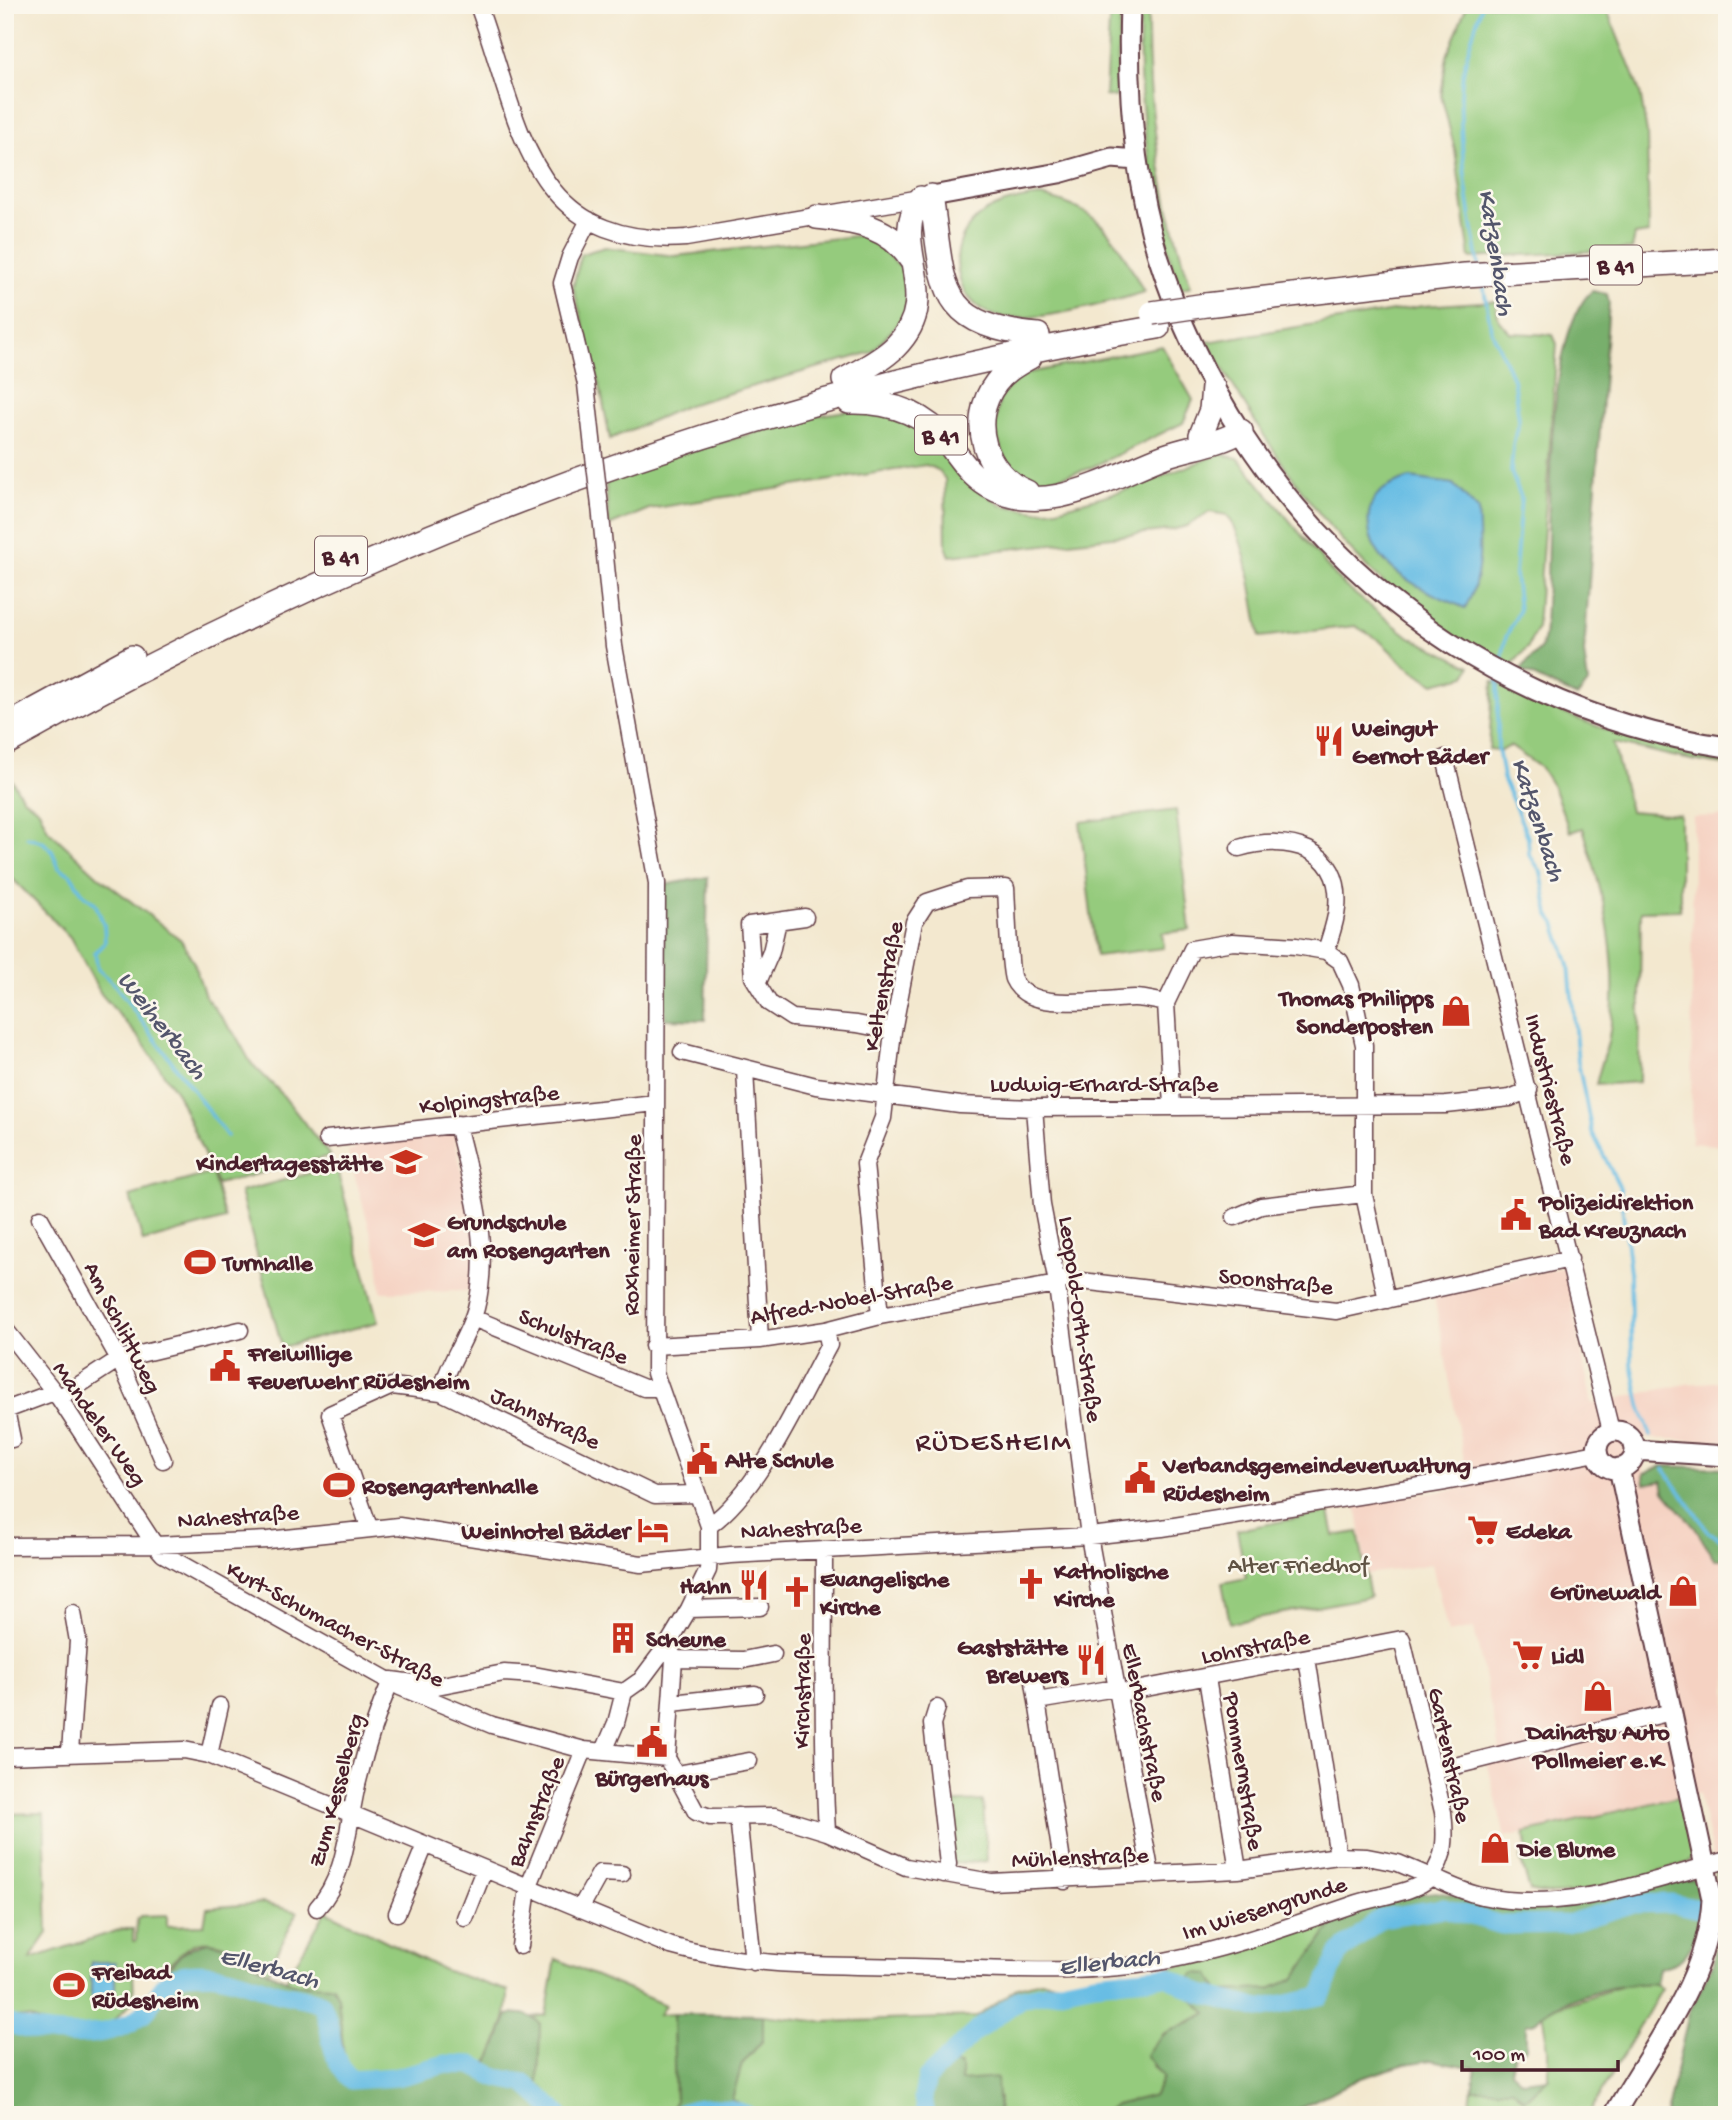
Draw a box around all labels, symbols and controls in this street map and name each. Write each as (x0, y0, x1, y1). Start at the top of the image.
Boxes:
water label: Katzenbach (1468, 187, 1519, 319)
road number: B 41 (1590, 246, 1642, 284)
road number: B 41 (915, 416, 967, 454)
road number: B 41 (315, 536, 367, 576)
place label: Weingut Gernot Bäder (1351, 716, 1490, 773)
restaurant icon: Weingut Gernot Bäder (1312, 724, 1346, 758)
water label: Katzenbach (1501, 755, 1570, 887)
street label: Keltenstraße (859, 919, 912, 1054)
water label: Weiherbach (109, 967, 213, 1088)
place label: Thomas Philipps Sonderposten (1277, 986, 1434, 1043)
shop icon: Thomas Philipps Sonderposten (1439, 994, 1473, 1028)
street label: Industriestraße (1516, 1011, 1582, 1169)
street label: Ludwig-Erhard-Straße (990, 1072, 1219, 1101)
street label: Kolpingstraße (418, 1080, 561, 1123)
street label: Roxheimer Straße (618, 1133, 651, 1316)
school or university icon: Kindertagesstätte (389, 1145, 423, 1179)
place label: Kindertagesstätte (195, 1151, 385, 1180)
place label: Polizeidirektion Bad Kreuznach (1537, 1190, 1694, 1247)
public building icon: Polizeidirektion Bad Kreuznach (1499, 1198, 1533, 1232)
place label: Grundschule am Rosengarten (446, 1210, 610, 1267)
street label: Leopold-Orth-Straße (1050, 1215, 1107, 1425)
school or university icon: Grundschule am Rosengarten (407, 1218, 441, 1252)
sports icon: Turnhalle (183, 1245, 217, 1279)
place label: Turnhalle (221, 1251, 314, 1280)
street label: Am Schlittweg (75, 1258, 166, 1399)
street label: Soonstraße (1217, 1263, 1335, 1304)
street label: Alfred-Nobel-Straße (748, 1269, 956, 1334)
street label: Schulstraße (513, 1303, 633, 1374)
place label: Freiwillige Feuerwehr Rüdesheim (247, 1341, 470, 1398)
public building icon: Freiwillige Feuerwehr Rüdesheim (208, 1349, 242, 1383)
street label: Mandeler Weg (44, 1357, 152, 1493)
street label: Jahnstraße (485, 1382, 605, 1458)
district label: RÜDESHEIM (915, 1428, 1073, 1461)
public building icon: Alte Schule (685, 1442, 719, 1476)
place label: Alte Schule (724, 1448, 835, 1477)
place label: Verbandsgemeindeverwaltung Rüdesheim (1162, 1453, 1471, 1510)
public building icon: Verbandsgemeindeverwaltung Rüdesheim (1123, 1461, 1157, 1495)
sports icon: Rosengartenhalle (322, 1468, 356, 1502)
place label: Rosengartenhalle (361, 1474, 540, 1503)
street label: Nahestraße (177, 1500, 301, 1537)
hotel icon: Weinhotel Bäder (636, 1513, 670, 1547)
street label: Nahestraße (740, 1513, 863, 1548)
supermarket icon: Edeka (1466, 1513, 1500, 1547)
place label: Weinhotel Bäder (461, 1519, 633, 1548)
place label: Edeka (1506, 1519, 1573, 1548)
park label: Alter Friedhof (1228, 1553, 1370, 1582)
street label: Kurt-Schumacher-Straße (220, 1556, 449, 1696)
place label: Katholische Kirche (1053, 1559, 1170, 1616)
place label: Evangelische Kirche (819, 1567, 951, 1624)
church icon: Katholische Kirche (1014, 1567, 1048, 1601)
restaurant icon: Hahn (737, 1568, 771, 1602)
place label: Hahn (680, 1574, 732, 1603)
shop icon: Grünewald (1666, 1574, 1700, 1608)
church icon: Evangelische Kirche (780, 1575, 814, 1609)
place label: Grünewald (1550, 1580, 1663, 1609)
building icon: Scheune (606, 1621, 640, 1655)
street label: Lohrstraße (1199, 1624, 1313, 1673)
place label: Scheune (646, 1627, 727, 1656)
street label: Kirchstraße (789, 1633, 820, 1749)
place label: Gaststätte Brewers (957, 1635, 1070, 1692)
supermarket icon: Lidl (1511, 1638, 1545, 1672)
street label: Ellerbachstraße (1113, 1641, 1172, 1805)
restaurant icon: Gaststätte Brewers (1074, 1643, 1108, 1677)
place label: Lidl (1551, 1644, 1584, 1673)
shop icon: Daihatsu Auto Pollmeier e.K (1581, 1679, 1615, 1713)
street label: Gartenstraße (1419, 1685, 1476, 1827)
street label: Pommernstraße (1215, 1690, 1268, 1853)
street label: Zum Kesselberg (304, 1711, 373, 1871)
place label: Daihatsu Auto Pollmeier e.K (1524, 1720, 1670, 1777)
public building icon: Bürgerhaus (635, 1725, 669, 1759)
street label: Bahnstraße (502, 1752, 574, 1873)
place label: Bürgerhaus (595, 1766, 710, 1795)
shop icon: Die Blume (1478, 1831, 1512, 1865)
place label: Die Blume (1516, 1837, 1617, 1866)
street label: Mühlenstraße (1011, 1843, 1150, 1876)
street label: Im Wiesengrunde (1179, 1871, 1351, 1949)
water label: Ellerbach (216, 1942, 323, 1999)
water label: Ellerbach (1058, 1944, 1162, 1985)
place label: Freibad Rüdesheim (91, 1960, 199, 2017)
sports icon: Freibad Rüdesheim (52, 1968, 86, 2002)
scale bar (1462, 2029, 1618, 2073)
text: 100 m (1472, 2044, 1525, 2069)

